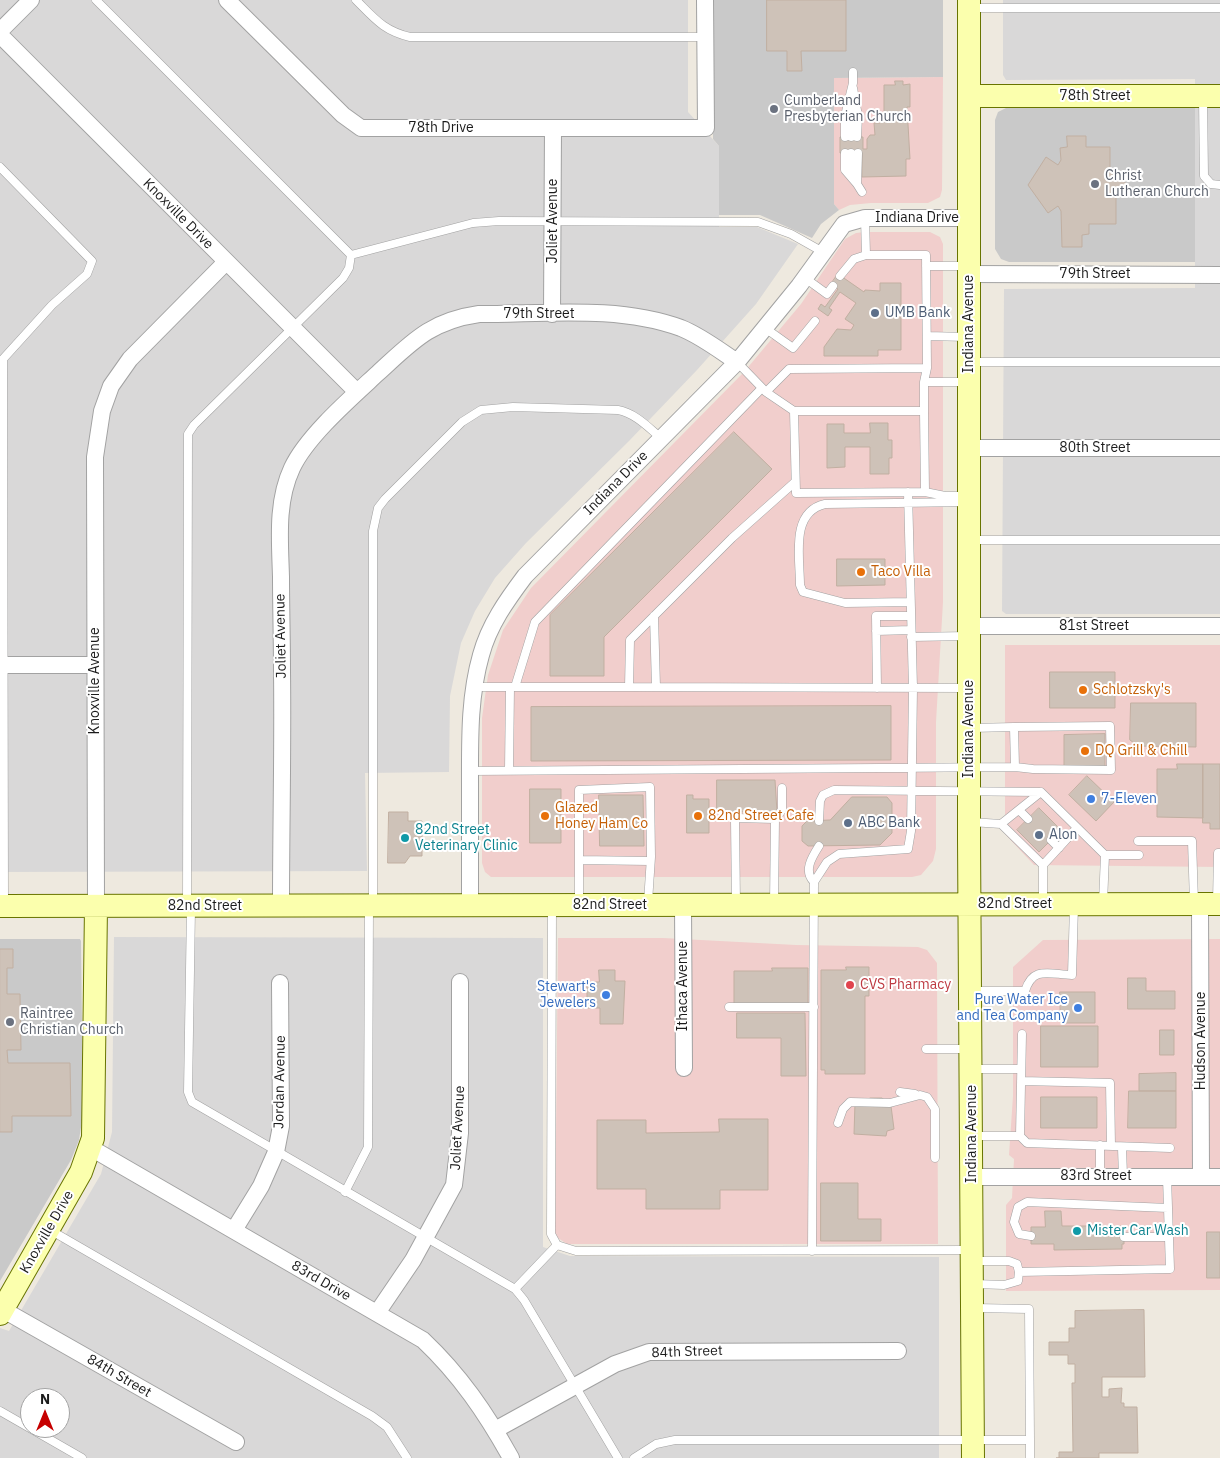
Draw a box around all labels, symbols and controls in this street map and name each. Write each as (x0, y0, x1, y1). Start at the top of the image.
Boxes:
street label: 78th Street (1059, 88, 1131, 104)
place label: Cumberland Presbyterian Church (784, 93, 912, 125)
marker: Cumberland Presbyterian Church (768, 103, 780, 115)
street label: 78th Drive (408, 120, 474, 136)
place label: Christ Lutheran Church (1105, 168, 1209, 200)
street label: Knoxville Drive (139, 175, 217, 253)
marker: Christ Lutheran Church (1089, 178, 1101, 190)
street label: Joliet Avenue (545, 179, 561, 263)
street label: Indiana Drive (875, 210, 959, 226)
street label: 79th Street (1059, 266, 1131, 282)
street label: Indiana Avenue (961, 275, 977, 373)
place label: UMB Bank (885, 305, 950, 321)
street label: 79th Street (503, 306, 575, 322)
marker: UMB Bank (869, 307, 881, 319)
street label: 80th Street (1059, 440, 1131, 456)
street label: Indiana Drive (580, 447, 652, 519)
place label: Taco Villa (871, 564, 931, 580)
marker: Taco Villa (855, 566, 867, 578)
street label: Joliet Avenue (272, 593, 290, 679)
street label: 81st Street (1059, 618, 1129, 634)
street label: Knoxville Avenue (87, 627, 103, 735)
street label: Indiana Avenue (961, 680, 977, 778)
place label: Schlotzsky's (1093, 682, 1171, 698)
marker: Schlotzsky's (1077, 684, 1089, 696)
place label: DQ Grill & Chill (1095, 743, 1188, 759)
marker: DQ Grill & Chill (1079, 745, 1091, 757)
place label: 7-Eleven (1101, 791, 1157, 807)
marker: 7-Eleven (1085, 793, 1097, 805)
place label: Glazed Honey Ham Co (555, 800, 648, 832)
place label: 82nd Street Cafe (708, 808, 814, 824)
marker: Glazed Honey Ham Co (539, 810, 551, 822)
marker: 82nd Street Cafe (692, 810, 704, 822)
place label: ABC Bank (858, 815, 920, 831)
marker: ABC Bank (842, 817, 854, 829)
place label: 82nd Street Veterinary Clinic (415, 822, 517, 854)
place label: Alon (1049, 827, 1078, 843)
marker: Alon (1033, 829, 1045, 841)
marker: 82nd Street Veterinary Clinic (399, 832, 411, 844)
street label: 82nd Street (978, 896, 1052, 912)
street label: 82nd Street (573, 897, 647, 913)
street label: 82nd Street (168, 898, 242, 914)
street label: Ithaca Avenue (675, 941, 691, 1031)
place label: CVS Pharmacy (860, 977, 951, 993)
place label: Stewart's Jewelers (537, 979, 596, 1012)
marker: CVS Pharmacy (844, 979, 856, 991)
marker: Stewart's Jewelers (600, 989, 612, 1001)
place label: Pure Water Ice and Tea Company (956, 992, 1068, 1024)
street label: Hudson Avenue (1193, 992, 1209, 1090)
marker: Pure Water Ice and Tea Company (1072, 1002, 1084, 1014)
place label: Raintree Christian Church (20, 1006, 124, 1038)
marker: Raintree Christian Church (4, 1016, 16, 1028)
street label: Jordan Avenue (271, 1035, 289, 1129)
street label: Joliet Avenue (447, 1085, 469, 1171)
street label: Indiana Avenue (964, 1085, 980, 1183)
street label: 83rd Street (1060, 1168, 1132, 1184)
street label: Knoxville Drive (17, 1188, 77, 1276)
place label: Mister Car Wash (1087, 1223, 1189, 1239)
marker: Mister Car Wash (1071, 1225, 1083, 1237)
street label: 83rd Drive (288, 1257, 354, 1305)
street label: 84th Street (651, 1342, 723, 1362)
street label: 84th Street (84, 1351, 154, 1401)
north arrow (20, 1388, 70, 1438)
text: N (40, 1390, 50, 1408)

